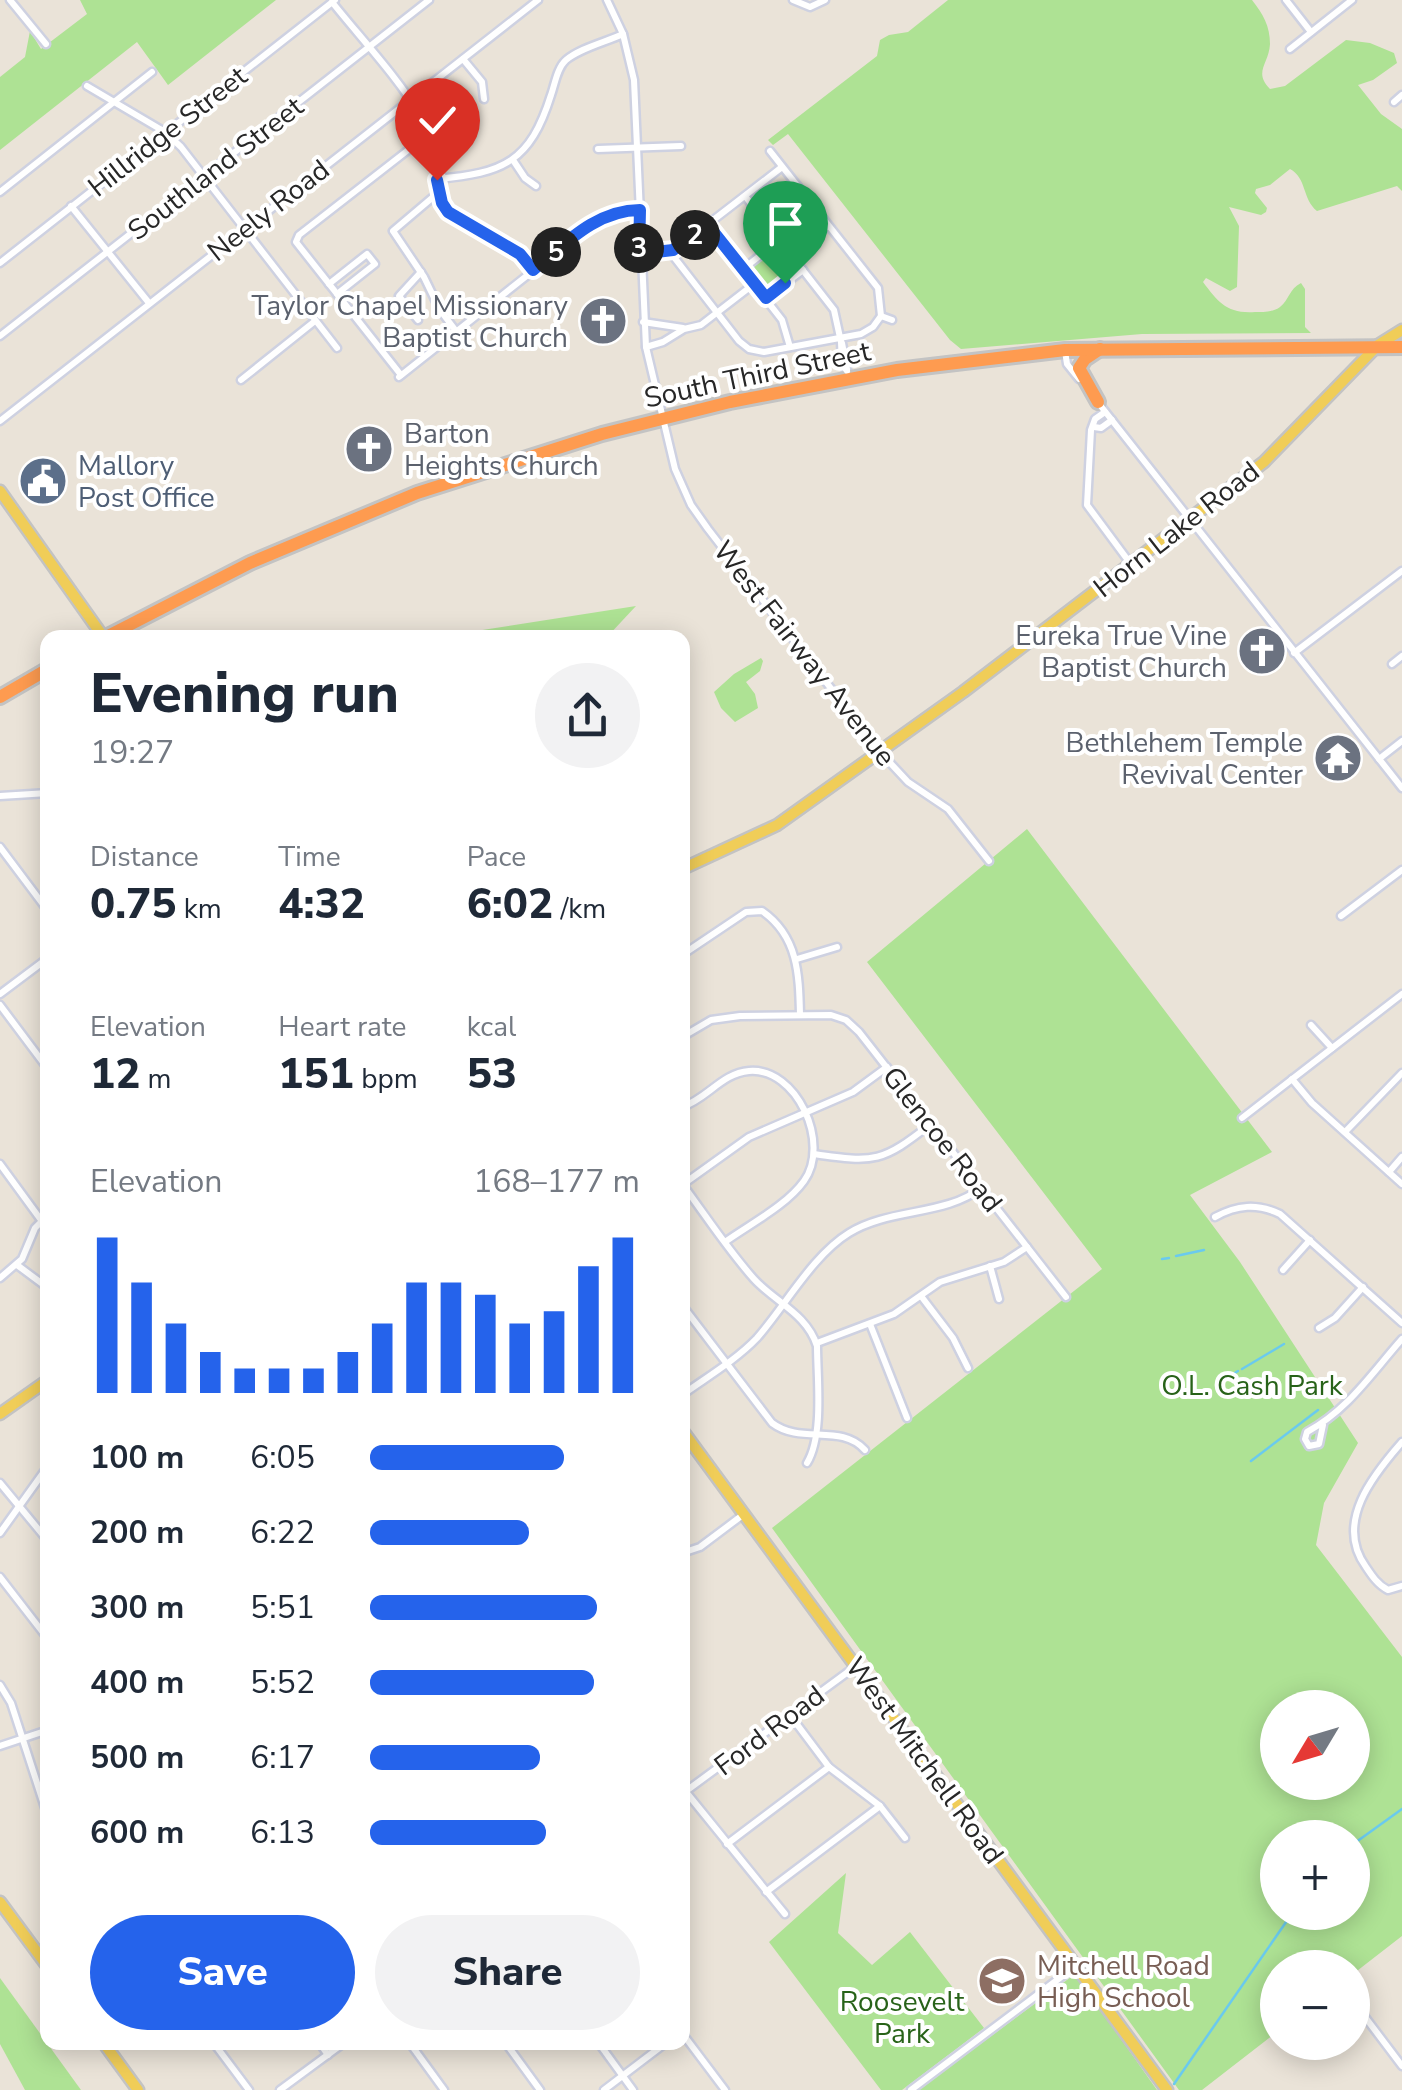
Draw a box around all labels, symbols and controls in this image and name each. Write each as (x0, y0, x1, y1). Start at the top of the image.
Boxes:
street label: Hillridge Street (80, 58, 255, 206)
pin (395, 78, 480, 181)
street label: Southland Street (120, 88, 311, 249)
icon: check (410, 93, 465, 148)
street label: Neely Road (200, 151, 338, 270)
pin (743, 181, 828, 284)
icon: arrive (758, 196, 813, 251)
pin: 2 (670, 210, 720, 260)
text: 2 (687, 216, 703, 254)
pin: 3 (614, 223, 664, 273)
pin: 5 (531, 227, 581, 277)
text: 3 (631, 229, 647, 267)
text: 5 (548, 233, 564, 271)
place label: Taylor Chapel Missionary Baptist Church (252, 287, 569, 357)
church icon: Taylor Chapel Missionary Baptist Church (577, 295, 629, 347)
street label: South Third Street (641, 332, 874, 418)
place label: Barton Heights Church (404, 415, 599, 485)
church icon: Barton Heights Church (343, 423, 395, 475)
place label: Mallory Post Office (78, 447, 215, 517)
street label: Horn Lake Road (1086, 453, 1267, 607)
public building icon: Mallory Post Office (17, 455, 69, 507)
street label: West Fairway Avenue (704, 533, 904, 774)
place label: Eureka True Vine Baptist Church (1015, 617, 1227, 687)
church icon: Eureka True Vine Baptist Church (1236, 625, 1288, 677)
text: Evening run (90, 656, 399, 731)
button: share (535, 663, 640, 768)
place label: Bethlehem Temple Revival Center (1066, 724, 1303, 794)
text: 19:27 (90, 731, 174, 774)
temple icon: Bethlehem Temple Revival Center (1312, 732, 1364, 784)
text: Distance (90, 838, 199, 876)
text: Time (278, 838, 341, 876)
text: Pace (467, 838, 526, 876)
text: 0.75 (90, 876, 177, 933)
text: 4:32 (278, 876, 365, 933)
text: 6:02 (467, 876, 553, 933)
text: km (177, 890, 222, 928)
text: /km (553, 890, 606, 928)
text: Elevation (90, 1008, 206, 1046)
text: Heart rate (278, 1008, 406, 1046)
text: kcal (467, 1008, 516, 1046)
text: 12 (90, 1046, 140, 1103)
text: 151 (278, 1046, 354, 1103)
text: 53 (467, 1046, 517, 1103)
street label: Glencoe Road (873, 1059, 1011, 1220)
text: m (140, 1060, 172, 1098)
text: bpm (354, 1060, 418, 1098)
text: Elevation (90, 1160, 223, 1203)
text: 168–177 m (473, 1160, 640, 1203)
park label: O.L. Cash Park (1161, 1367, 1344, 1405)
text: 100 m (90, 1436, 184, 1479)
text: 6:05 (250, 1436, 315, 1479)
text: 200 m (90, 1511, 184, 1554)
text: 6:22 (250, 1511, 315, 1554)
text: 300 m (90, 1586, 184, 1629)
text: 5:51 (250, 1586, 315, 1629)
street label: West Mitchell Road (836, 1649, 1012, 1872)
text: 400 m (90, 1661, 184, 1704)
text: 5:52 (250, 1661, 315, 1704)
street label: Ford Road (707, 1677, 833, 1785)
north arrow (1260, 1690, 1370, 1800)
map controls (1260, 1690, 1370, 2060)
text: 500 m (90, 1736, 184, 1779)
text: 6:17 (250, 1736, 315, 1779)
text: 600 m (90, 1811, 184, 1854)
text: 6:13 (250, 1811, 315, 1854)
button: + (1260, 1820, 1370, 1930)
button: Save (90, 1915, 355, 2030)
button: Share (375, 1915, 640, 2030)
place label: Mitchell Road High School (1037, 1947, 1210, 2017)
button: − (1260, 1950, 1370, 2060)
school or university icon: Mitchell Road High School (976, 1955, 1028, 2007)
park label: Roosevelt Park (840, 1983, 965, 2053)

